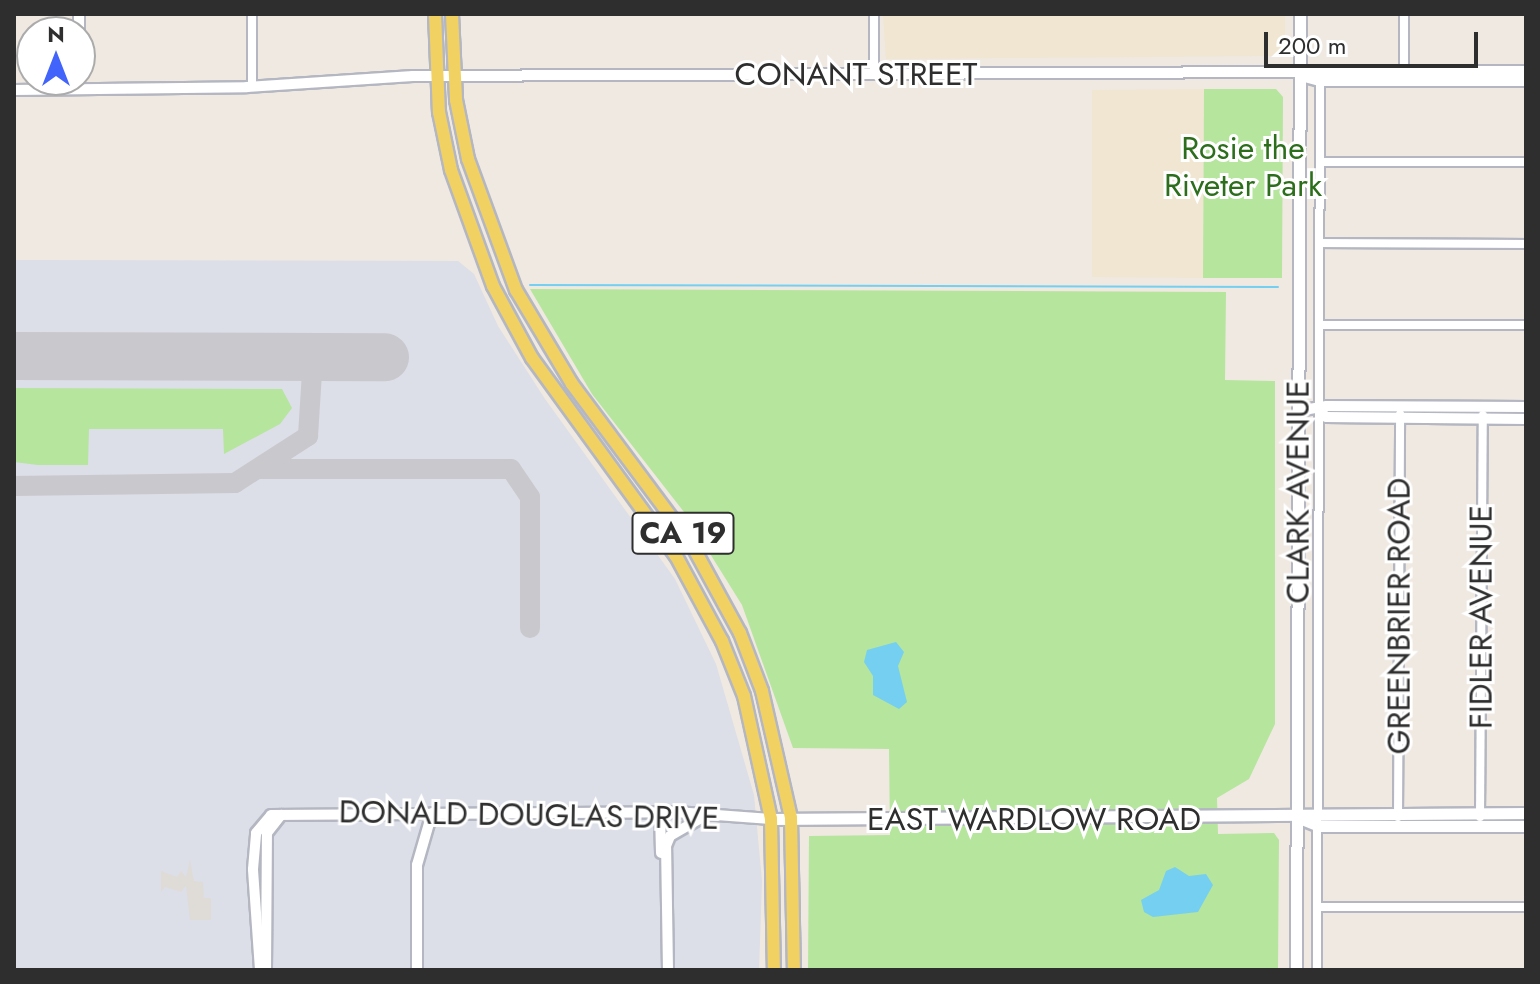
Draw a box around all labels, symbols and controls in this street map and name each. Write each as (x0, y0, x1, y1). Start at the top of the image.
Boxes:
north arrow (16, 16, 96, 96)
scale bar (1268, 16, 1482, 66)
text: N (47, 18, 65, 50)
text: 200 m (1278, 28, 1346, 63)
street label: CONANT STREET (735, 55, 977, 93)
park label: Rosie the Riveter Park (1164, 130, 1322, 205)
street label: CLARK AVENUE (1279, 380, 1317, 604)
street label: GREENBRIER ROAD (1380, 478, 1418, 754)
street label: FIDLER AVENUE (1462, 505, 1500, 729)
road number: CA 19 (631, 507, 735, 559)
street label: DONALD DOUGLAS DRIVE (338, 792, 720, 838)
street label: EAST WARDLOW ROAD (867, 800, 1201, 838)

